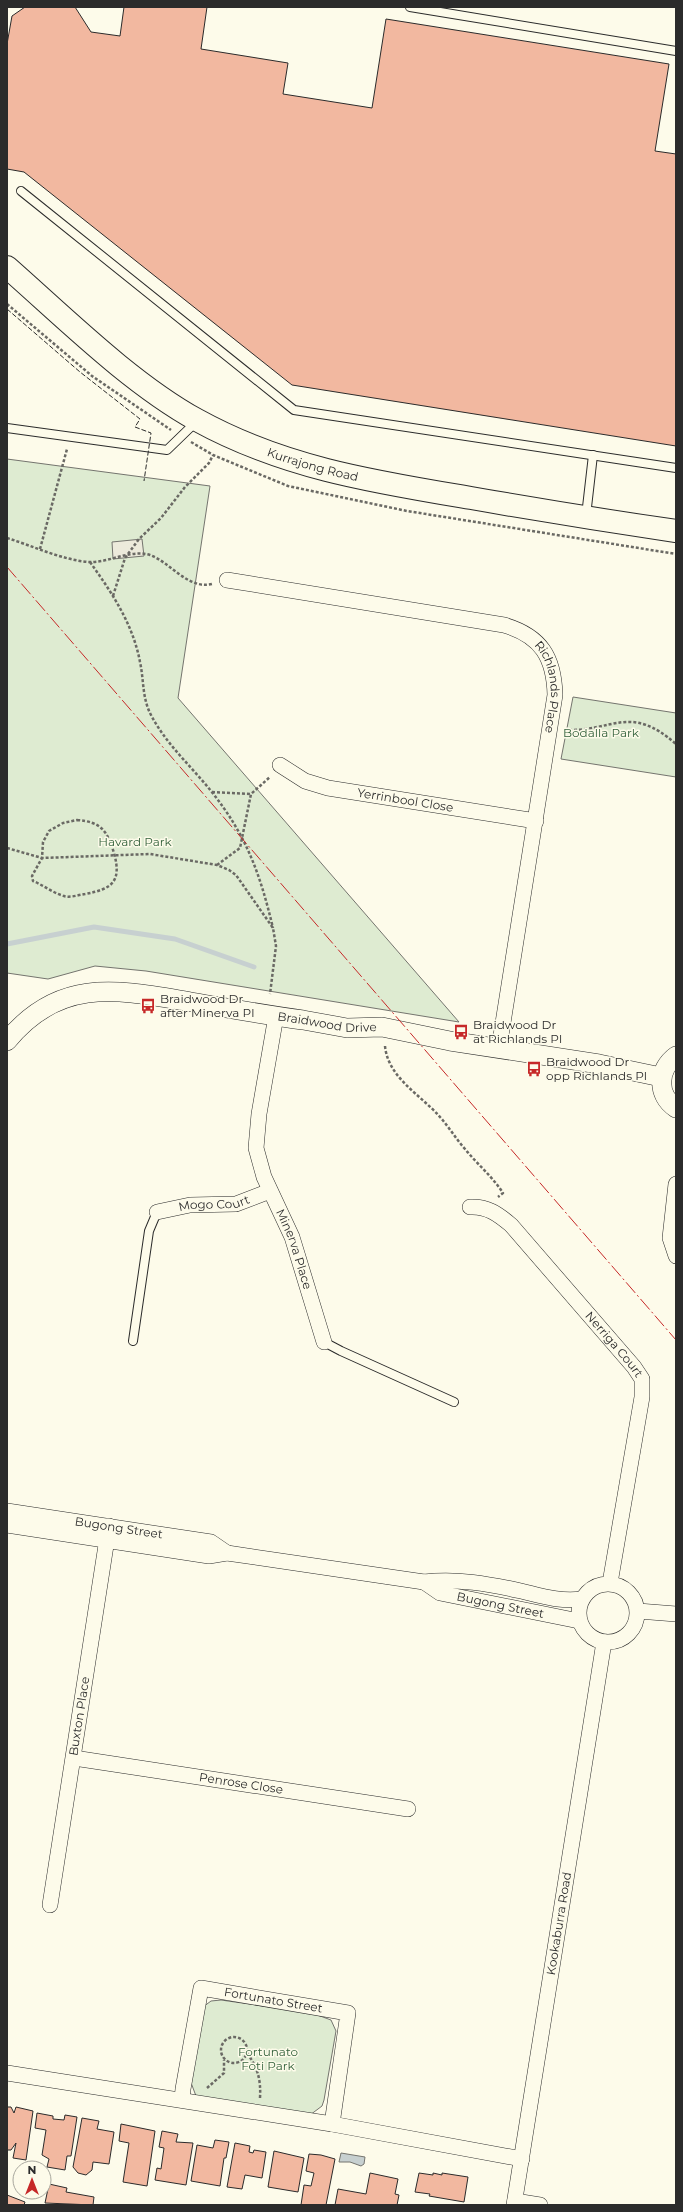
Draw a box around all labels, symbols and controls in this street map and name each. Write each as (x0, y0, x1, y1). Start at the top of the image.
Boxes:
street label: Kurrajong Road (265, 444, 360, 484)
street label: Richlands Place (532, 637, 563, 734)
park label: Bodalla Park (563, 725, 640, 740)
street label: Yerrinbool Close (356, 785, 454, 815)
park label: Havard Park (98, 834, 173, 849)
place label: Braidwood Dr after Minerva Pl (160, 991, 254, 1020)
bus stop icon: Braidwood Dr after Minerva Pl (139, 997, 157, 1015)
street label: Braidwood Drive (277, 1008, 377, 1035)
place label: Braidwood Dr at Richlands Pl (473, 1017, 562, 1046)
bus stop icon: Braidwood Dr at Richlands Pl (452, 1023, 470, 1041)
place label: Braidwood Dr opp Richlands Pl (546, 1054, 647, 1083)
bus stop icon: Braidwood Dr opp Richlands Pl (525, 1060, 543, 1078)
street label: Mogo Court (177, 1191, 252, 1214)
street label: Minerva Place (273, 1206, 315, 1291)
street label: Nerriga Court (582, 1308, 647, 1380)
street label: Bugong Street (74, 1513, 164, 1542)
street label: Bugong Street (455, 1589, 546, 1621)
street label: Buxton Place (65, 1676, 92, 1757)
street label: Penrose Close (198, 1769, 284, 1797)
street label: Kookaburra Road (543, 1871, 574, 1976)
street label: Fortunato Street (223, 1984, 324, 2016)
park label: Fortunato Foti Park (238, 2044, 298, 2073)
north arrow (12, 2160, 52, 2200)
text: N (28, 2163, 36, 2177)

